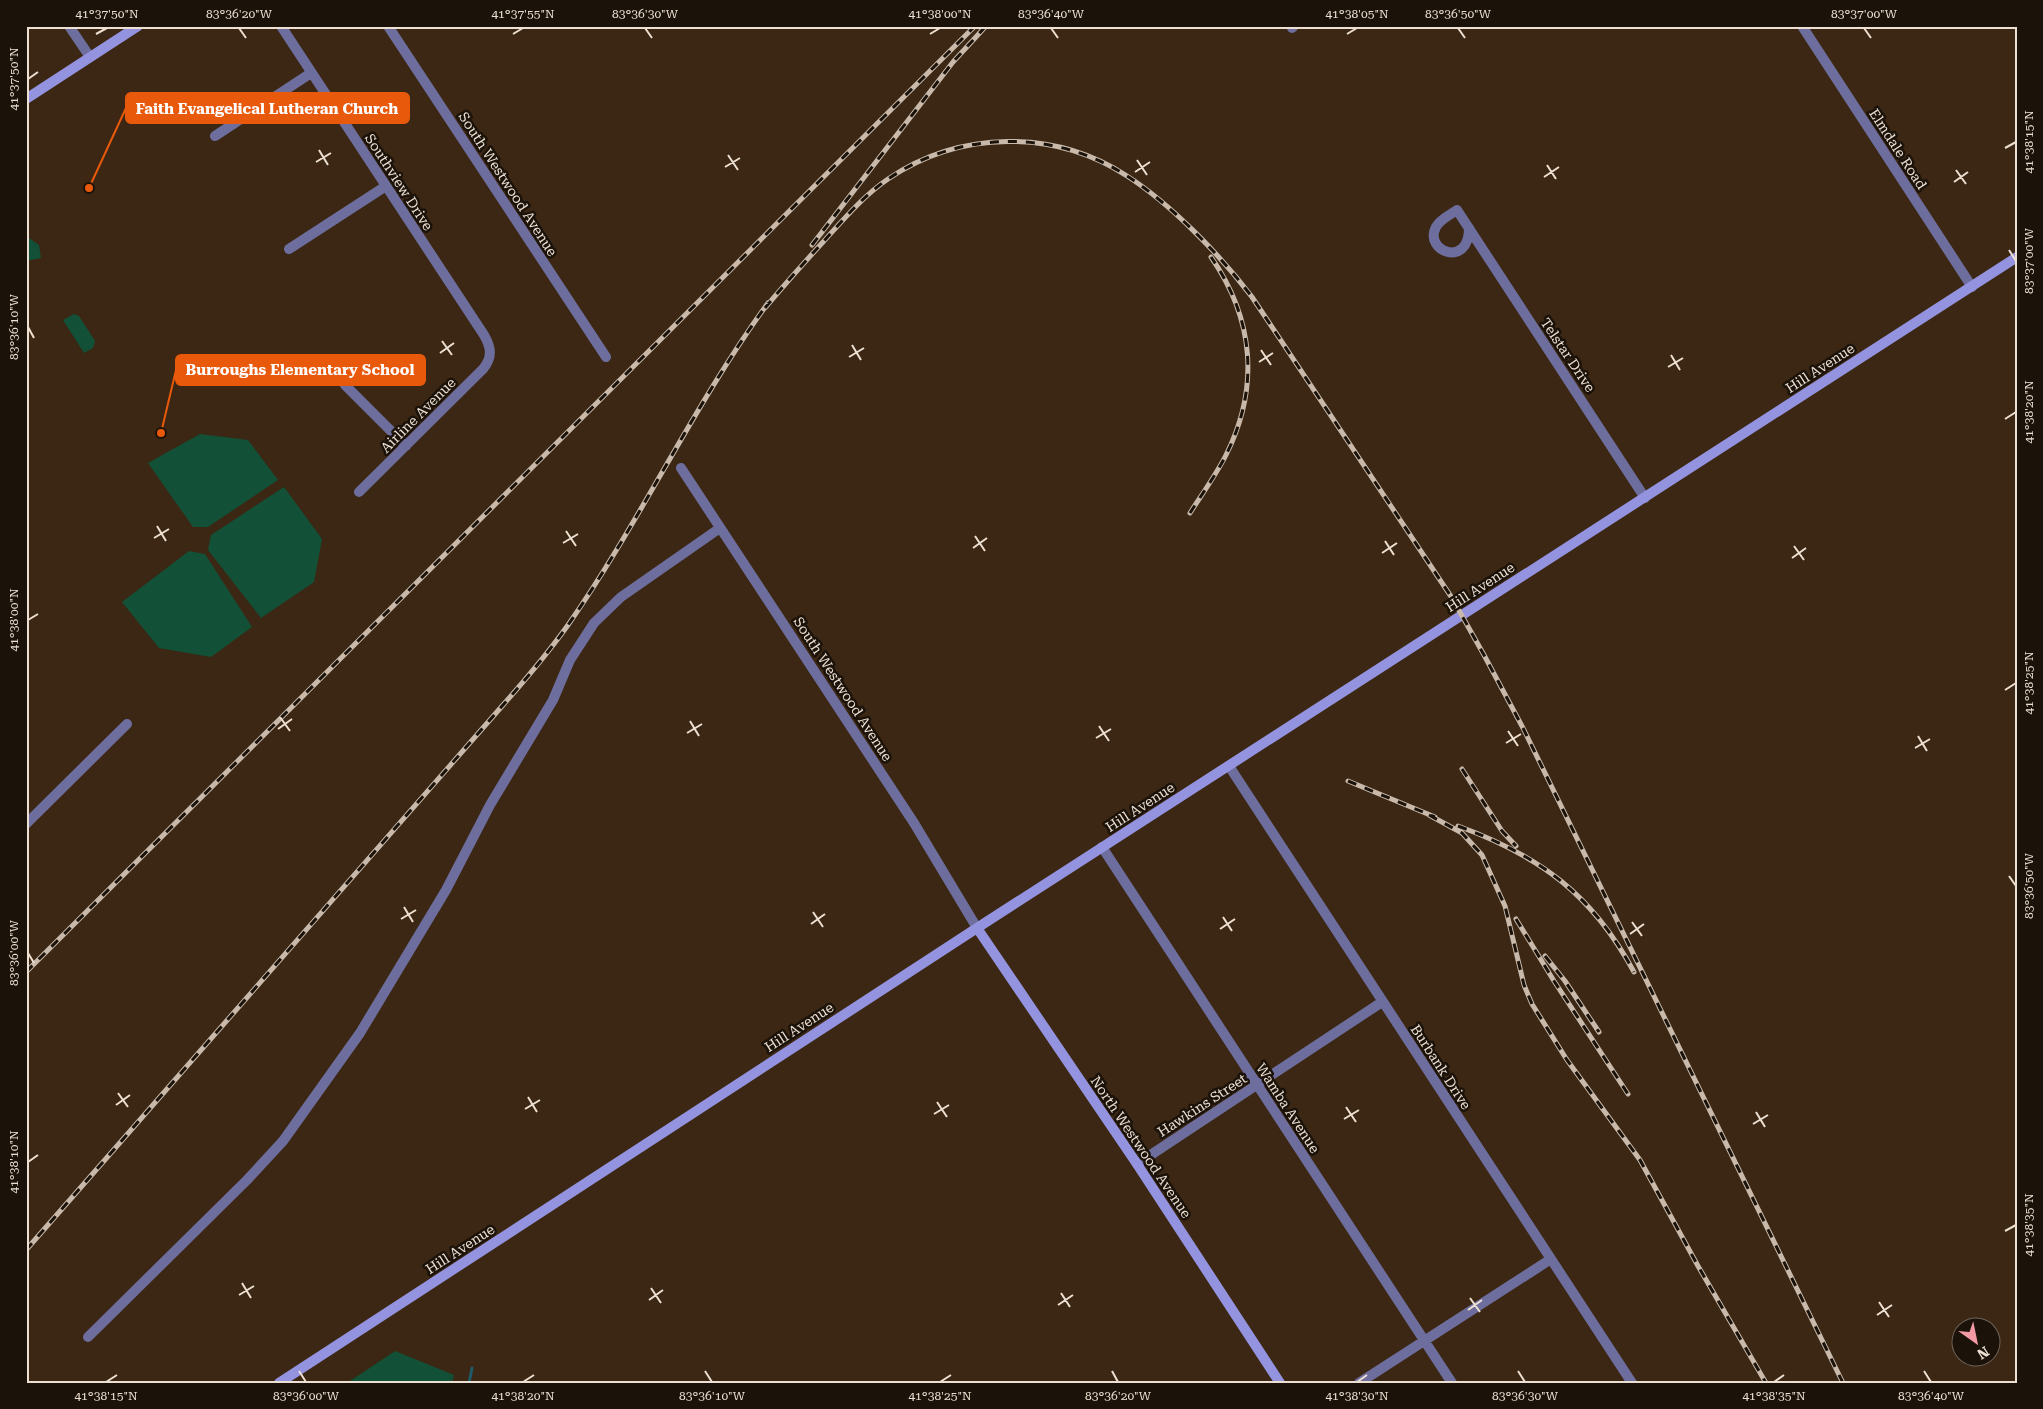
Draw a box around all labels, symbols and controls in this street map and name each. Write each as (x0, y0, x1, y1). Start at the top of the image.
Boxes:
text: 41°37'50"N (75, 7, 139, 21)
text: 83°36'20"W (206, 7, 273, 21)
text: 41°37'55"N (491, 7, 555, 21)
text: 83°36'30"W (612, 7, 679, 21)
text: 41°38'00"N (908, 7, 972, 21)
text: 83°36'40"W (1018, 7, 1085, 21)
text: 41°38'05"N (1325, 7, 1389, 21)
text: 83°36'50"W (1425, 7, 1492, 21)
text: 83°37'00"W (1831, 7, 1898, 21)
text: 41°37'50"N (7, 47, 21, 111)
callout: Faith Evangelical Lutheran Church (126, 93, 409, 123)
text: Faith Evangelical Lutheran Church (136, 100, 398, 118)
street label: Elmdale Road (1866, 106, 1930, 192)
street label: South Westwood Avenue (455, 109, 561, 259)
text: 41°38'15"N (2022, 110, 2036, 174)
street label: Southview Drive (362, 131, 436, 234)
text: 83°37'00"W (2022, 227, 2036, 294)
text: 83°36'10"W (7, 293, 21, 360)
street label: Telstar Drive (1537, 315, 1599, 395)
street label: Hill Avenue (1783, 340, 1858, 396)
callout: Burroughs Elementary School (176, 355, 425, 385)
text: Burroughs Elementary School (186, 361, 414, 379)
street label: Airline Avenue (377, 374, 459, 456)
text: 41°38'20"N (2022, 380, 2036, 444)
street label: Hill Avenue (1443, 559, 1518, 615)
text: 41°38'00"N (7, 588, 21, 652)
street label: South Westwood Avenue (790, 614, 896, 764)
text: 41°38'25"N (2022, 651, 2036, 715)
street label: Hill Avenue (1103, 779, 1178, 835)
text: 83°36'50"W (2022, 852, 2036, 919)
text: 83°36'00"W (7, 919, 21, 986)
street label: Hill Avenue (762, 999, 837, 1055)
street label: Burbank Drive (1408, 1022, 1475, 1113)
street label: Wamba Avenue (1253, 1060, 1323, 1156)
street label: Hawkins Street (1154, 1070, 1250, 1140)
street label: North Westwood Avenue (1087, 1073, 1195, 1221)
text: 41°38'10"N (7, 1130, 21, 1194)
text: 41°38'35"N (2022, 1193, 2036, 1257)
street label: Hill Avenue (423, 1221, 498, 1277)
north arrow (1950, 1316, 2000, 1366)
text: N (1974, 1343, 1992, 1363)
text: 41°38'15"N (74, 1389, 138, 1403)
text: 83°36'00"W (273, 1389, 340, 1403)
text: 41°38'20"N (491, 1389, 555, 1403)
text: 83°36'10"W (679, 1389, 746, 1403)
text: 41°38'25"N (908, 1389, 972, 1403)
text: 83°36'20"W (1085, 1389, 1152, 1403)
text: 41°38'30"N (1325, 1389, 1389, 1403)
text: 83°36'30"W (1492, 1389, 1559, 1403)
text: 41°38'35"N (1742, 1389, 1806, 1403)
text: 83°36'40"W (1898, 1389, 1965, 1403)

